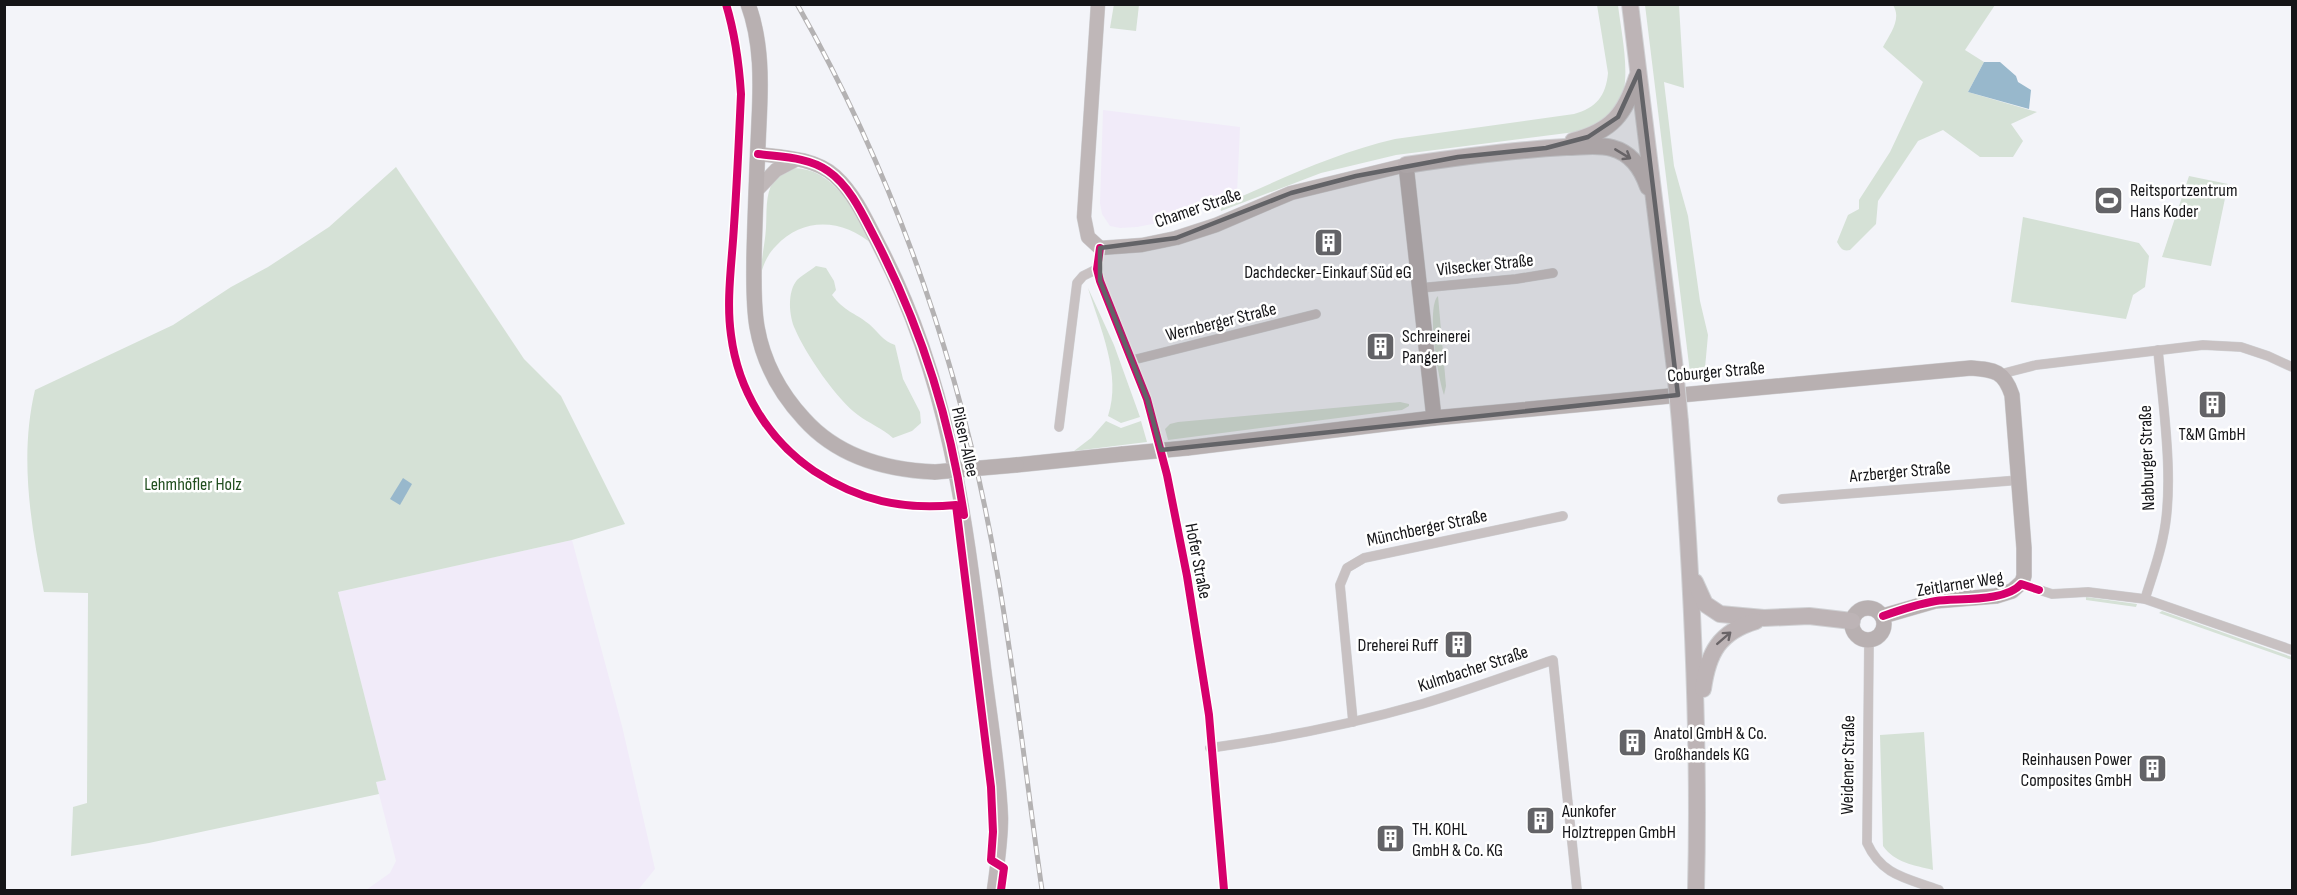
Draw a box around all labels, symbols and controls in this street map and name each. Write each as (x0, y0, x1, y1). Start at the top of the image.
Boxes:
one-way arrow (1615, 148, 1632, 161)
place label: Reitsportzentrum Hans Koder (2130, 180, 2237, 222)
street label: Chamer Straße (1152, 183, 1244, 233)
sports icon: Reitsportzentrum Hans Koder (2093, 184, 2125, 216)
building icon: Dachdecker-Einkauf Süd eG (1312, 227, 1344, 259)
street label: Vilsecker Straße (1435, 249, 1535, 281)
place label: Dachdecker-Einkauf Süd eG (1244, 262, 1412, 283)
street label: Wernberger Straße (1164, 298, 1278, 346)
place label: Schreinerei Pangerl (1402, 326, 1470, 368)
building icon: Schreinerei Pangerl (1365, 330, 1397, 362)
street label: Coburger Straße (1666, 357, 1766, 387)
building icon: T&M GmbH (2196, 389, 2228, 421)
street label: Pilsen-Allee (947, 405, 983, 479)
street label: Nabburger Straße (2135, 405, 2159, 511)
place label: T&M GmbH (2178, 424, 2246, 445)
street label: Arzberger Straße (1848, 457, 1951, 487)
park label: Lehmhöfler Holz (144, 474, 242, 495)
street label: Münchberger Straße (1365, 505, 1489, 551)
street label: Hofer Straße (1180, 521, 1216, 601)
street label: Zeitlarner Weg (1915, 567, 2005, 601)
building icon: Dreherei Ruff (1443, 629, 1475, 661)
one-way arrow (1716, 631, 1731, 645)
place label: Dreherei Ruff (1358, 635, 1439, 656)
street label: Kulmbacher Straße (1415, 641, 1531, 697)
street label: Weidener Straße (1837, 715, 1859, 815)
place label: Anatol GmbH & Co. Großhandels KG (1653, 723, 1767, 765)
building icon: Anatol GmbH & Co. Großhandels KG (1617, 727, 1649, 759)
place label: Reinhausen Power Composites GmbH (2021, 749, 2132, 791)
building icon: Reinhausen Power Composites GmbH (2137, 753, 2169, 785)
place label: Aunkofer Holztreppen GmbH (1561, 801, 1676, 843)
building icon: Aunkofer Holztreppen GmbH (1525, 805, 1557, 837)
place label: TH. KOHL GmbH & Co. KG (1412, 819, 1503, 861)
building icon: TH. KOHL GmbH & Co. KG (1375, 823, 1407, 855)

